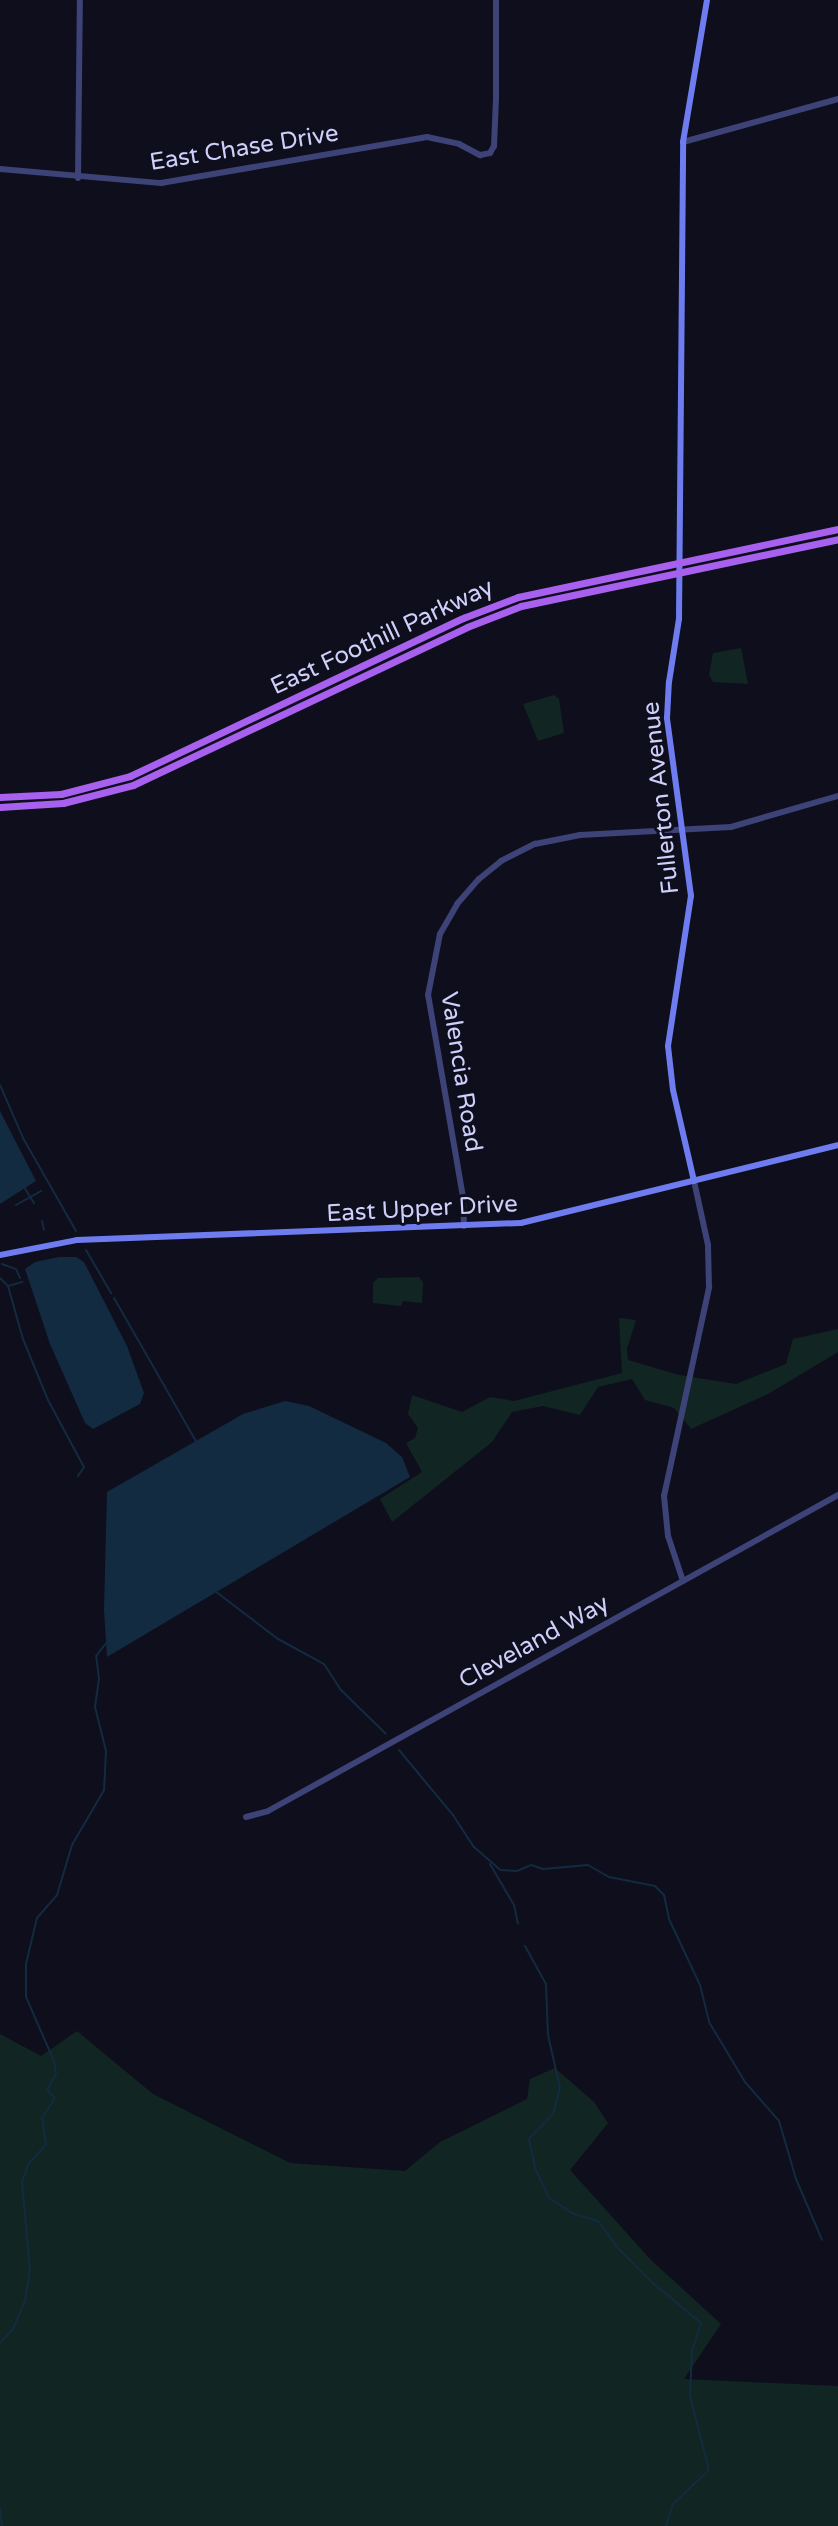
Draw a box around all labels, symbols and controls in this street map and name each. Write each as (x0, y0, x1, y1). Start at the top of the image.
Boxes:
street label: East Chase Drive (148, 119, 340, 177)
street label: East Foothill Parkway (266, 573, 498, 701)
street label: Fullerton Avenue (637, 700, 685, 896)
street label: Valencia Road (434, 990, 488, 1154)
street label: East Upper Drive (326, 1190, 518, 1228)
street label: Cleveland Way (454, 1589, 614, 1695)

